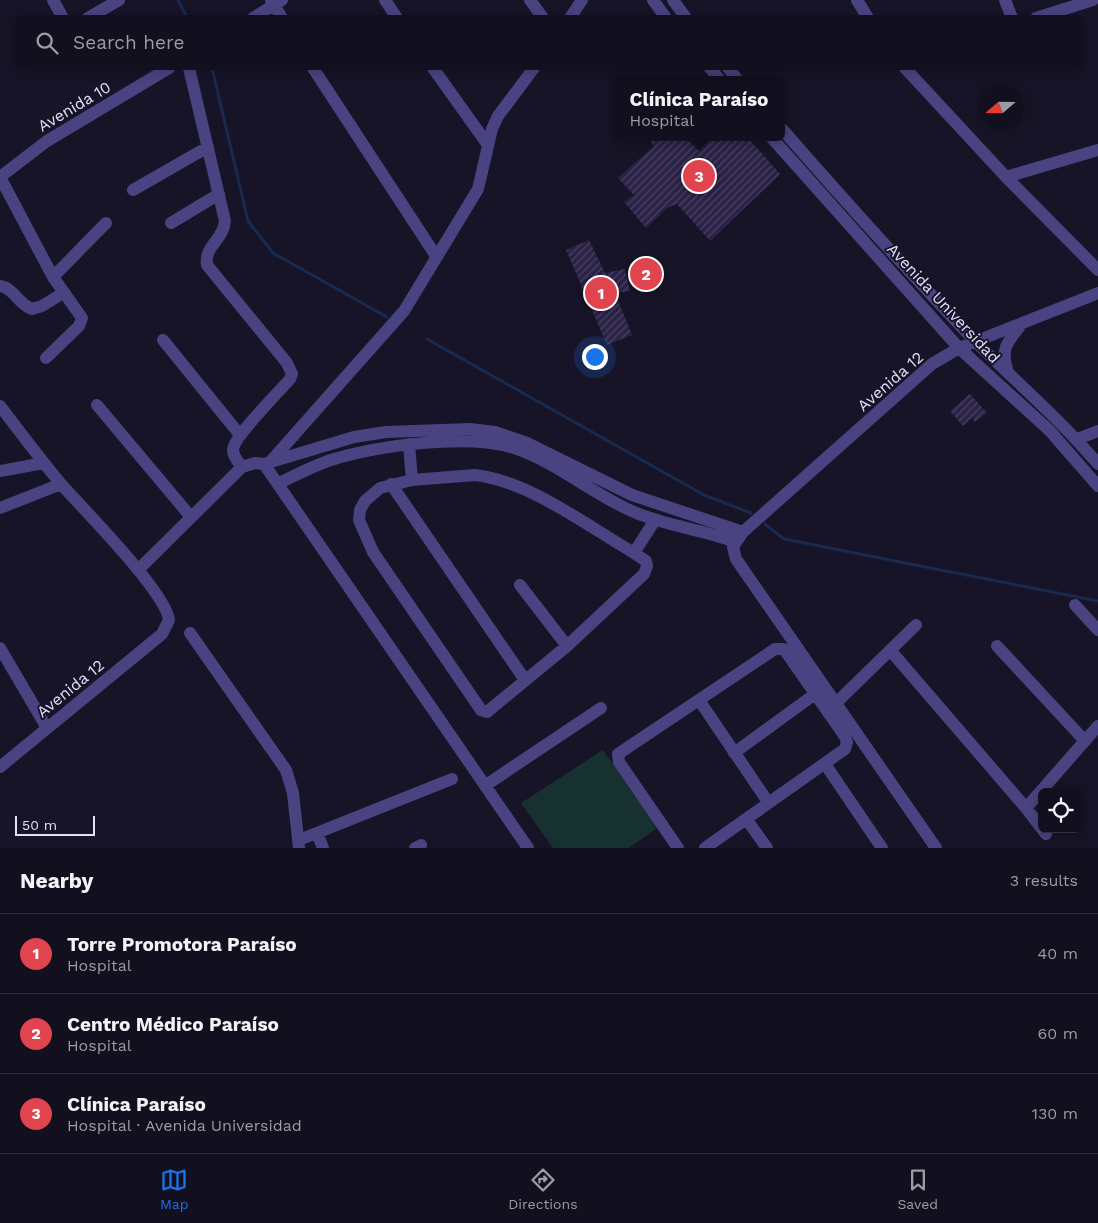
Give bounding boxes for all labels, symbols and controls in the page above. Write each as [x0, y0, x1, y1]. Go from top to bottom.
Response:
search box [15, 15, 1083, 70]
icon: search [33, 29, 61, 57]
text: Search here [73, 31, 184, 54]
popup [613, 76, 785, 141]
street label: Avenida 10 [34, 77, 114, 136]
north arrow [978, 85, 1023, 130]
text: Clínica Paraíso [630, 88, 768, 111]
text: Hospital [630, 111, 694, 130]
pin: 3 [683, 157, 715, 195]
street label: Avenida Universidad [883, 239, 1004, 367]
pin: 2 [630, 255, 662, 293]
pin: 1 [585, 274, 617, 312]
your location [582, 344, 608, 370]
street label: Avenida 12 [853, 348, 927, 415]
street label: Avenida 12 [33, 655, 108, 721]
map controls [1038, 788, 1083, 833]
button: locate [1038, 788, 1083, 833]
scale bar [15, 813, 95, 836]
text: 50 m [22, 817, 57, 833]
text: Nearby [20, 868, 93, 893]
text: 3 results [1010, 871, 1078, 890]
text: Torre Promotora Paraíso [67, 933, 297, 956]
text: 1 [33, 944, 39, 963]
text: 40 m [1038, 944, 1078, 963]
text: Hospital [67, 956, 132, 975]
text: Centro Médico Paraíso [67, 1013, 279, 1036]
text: 2 [31, 1024, 41, 1043]
text: 60 m [1038, 1024, 1078, 1043]
text: Hospital [67, 1036, 132, 1055]
text: Clínica Paraíso [67, 1093, 206, 1116]
text: 3 [31, 1104, 41, 1123]
text: 130 m [1032, 1104, 1078, 1123]
text: Hospital · Avenida Universidad [67, 1116, 302, 1135]
tab: Map [160, 1166, 189, 1212]
tab: Directions [508, 1166, 578, 1212]
tab: Saved [897, 1166, 938, 1212]

